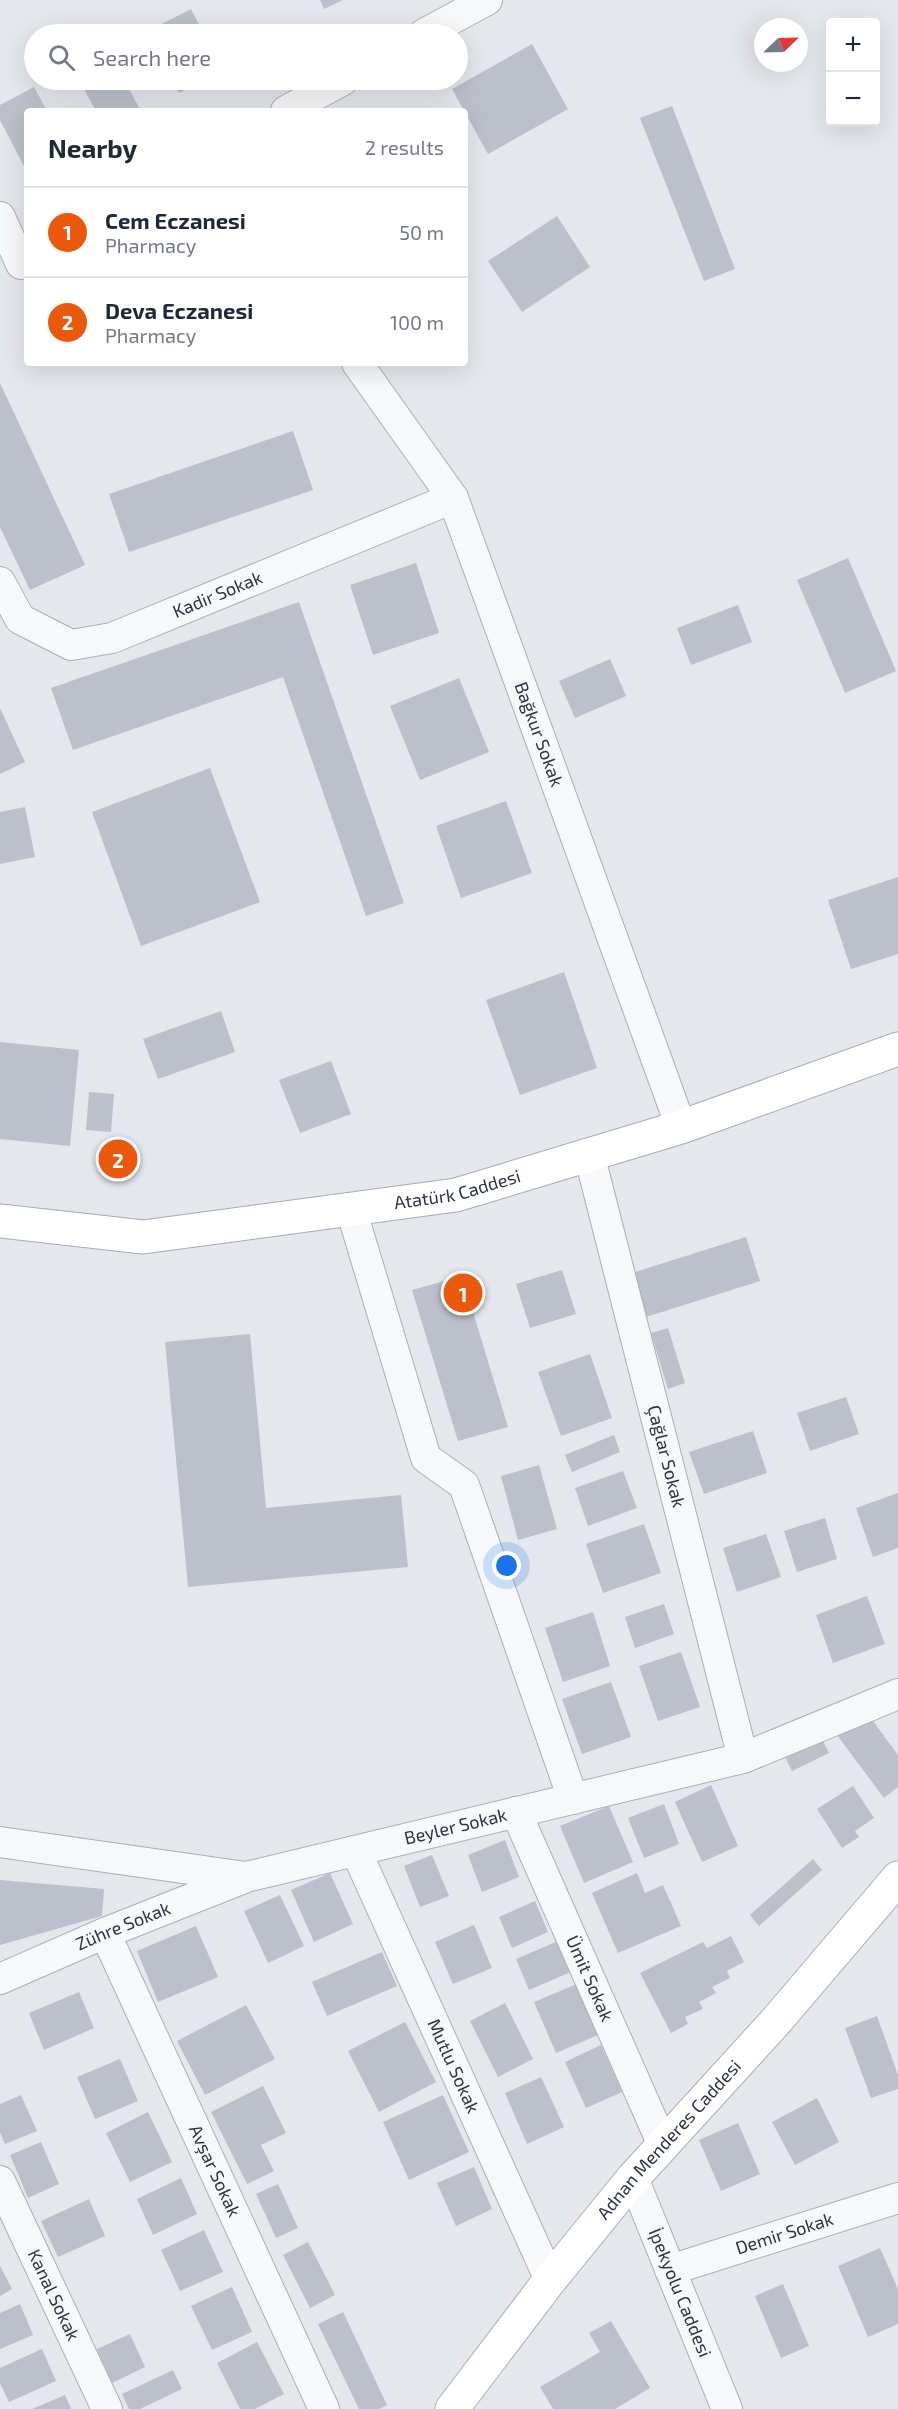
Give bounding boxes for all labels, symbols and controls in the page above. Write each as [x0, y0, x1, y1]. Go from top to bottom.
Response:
north arrow [754, 18, 808, 72]
map controls [826, 18, 880, 126]
button: + [826, 18, 880, 72]
search box [24, 24, 468, 90]
icon: search [45, 41, 78, 74]
text: Search here [93, 44, 211, 70]
button: − [826, 72, 880, 126]
text: Nearby [48, 132, 137, 163]
text: 2 results [365, 135, 444, 159]
text: Cem Eczanesi [105, 207, 246, 233]
text: 1 [63, 220, 72, 244]
text: 50 m [399, 220, 444, 244]
text: Pharmacy [105, 233, 196, 257]
text: Deva Eczanesi [105, 297, 253, 323]
text: 2 [62, 310, 73, 334]
text: 100 m [390, 310, 444, 334]
text: Pharmacy [105, 323, 196, 347]
street label: Kadir Sokak [169, 566, 265, 622]
street label: Bağkur Sokak [511, 679, 569, 789]
pin: 2 [98, 1136, 138, 1182]
street label: Atatürk Caddesi [393, 1164, 523, 1213]
pin: 1 [444, 1270, 482, 1316]
street label: Çağlar Sokak [642, 1403, 691, 1510]
your location [492, 1551, 521, 1580]
street label: Beyler Sokak [402, 1803, 509, 1849]
street label: Zühre Sokak [72, 1896, 173, 1954]
street label: Ümit Sokak [562, 1932, 619, 2024]
street label: Mutlu Sokak [423, 2015, 485, 2116]
street label: Adnan Menderes Caddesi [592, 2055, 745, 2224]
street label: Avşar Sokak [185, 2121, 246, 2220]
street label: Demir Sokak [733, 2207, 836, 2259]
street label: İpekyolu Caddesi [645, 2225, 717, 2360]
street label: Kanal Sokak [24, 2245, 85, 2344]

